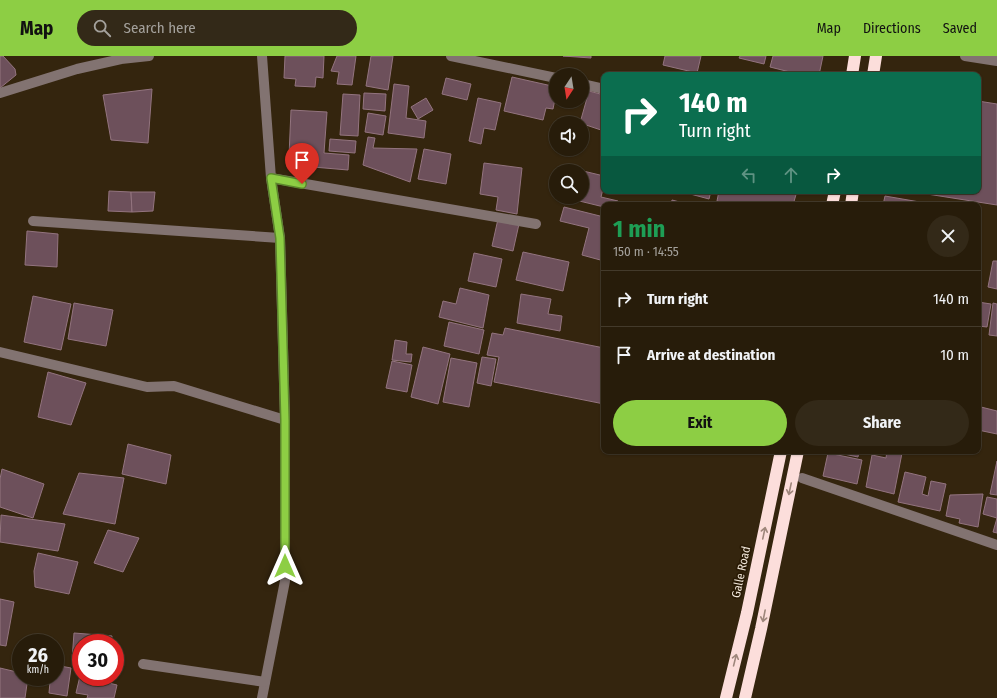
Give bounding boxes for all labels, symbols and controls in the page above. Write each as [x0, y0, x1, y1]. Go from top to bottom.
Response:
search box [77, 10, 357, 46]
text: Map [20, 17, 53, 40]
icon: search [91, 17, 113, 39]
text: Search here [123, 19, 196, 37]
text: Map [817, 20, 841, 37]
text: Directions [863, 20, 921, 37]
text: Saved [943, 20, 977, 37]
north arrow [549, 68, 589, 108]
map controls [549, 68, 589, 204]
text: 140 m [679, 86, 748, 119]
icon: right [613, 88, 665, 140]
button: sound [549, 116, 589, 156]
text: Turn right [679, 120, 751, 142]
pin [285, 143, 319, 184]
icon: arrive [291, 149, 313, 171]
button: search [549, 164, 589, 204]
icon: left [738, 164, 760, 186]
icon: ahead [780, 164, 802, 186]
icon: right [822, 164, 844, 186]
text: 1 min [613, 215, 665, 243]
button: close [927, 215, 969, 257]
text: 150 m · 14:55 [613, 244, 679, 259]
icon: right [613, 288, 635, 310]
text: Turn right [647, 290, 708, 308]
text: 140 m [933, 290, 969, 308]
icon: arrive [613, 344, 635, 366]
text: Arrive at destination [647, 346, 775, 364]
text: 10 m [940, 346, 969, 364]
button: Exit [613, 400, 787, 446]
button: Share [795, 400, 969, 446]
one-way arrow [786, 482, 793, 495]
one-way arrow [760, 527, 768, 540]
position arrow [264, 545, 306, 587]
street label: Galle Road [729, 545, 753, 599]
one-way arrow [759, 610, 767, 623]
speed limit sign: 30 [72, 634, 124, 686]
text: 26 [28, 643, 48, 667]
one-way arrow [732, 654, 740, 667]
text: km/h [27, 664, 49, 676]

